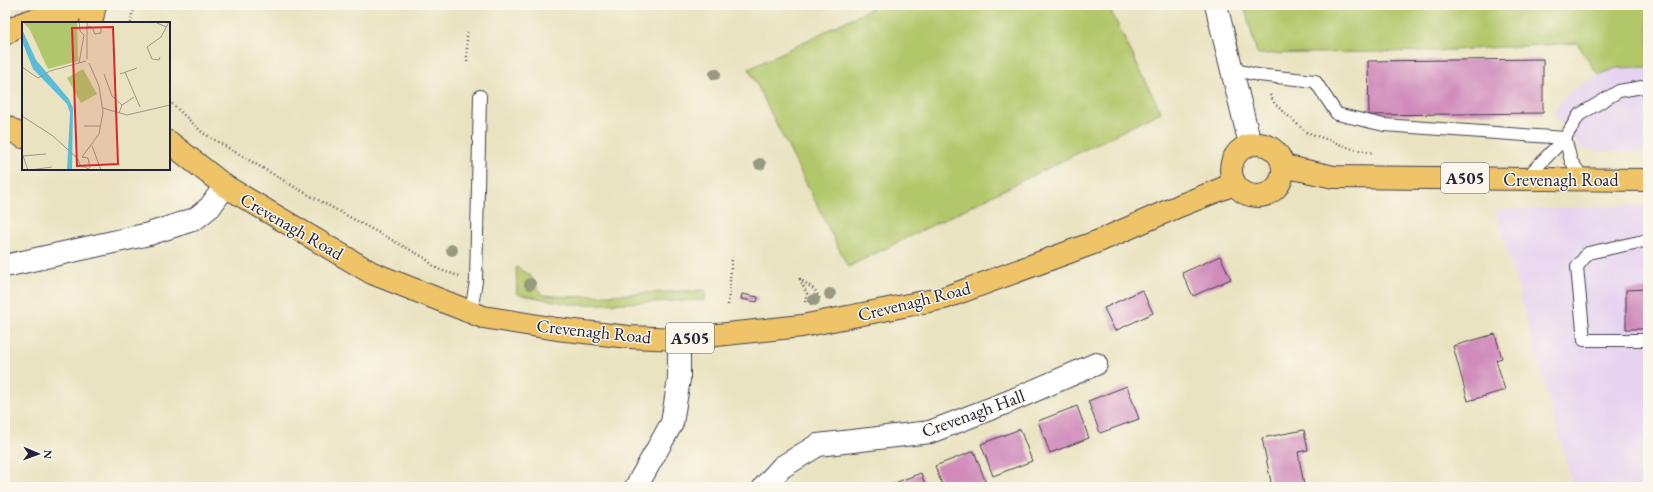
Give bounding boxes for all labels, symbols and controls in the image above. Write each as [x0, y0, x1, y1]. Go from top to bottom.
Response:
inset map [22, 22, 170, 170]
road number: A505 [1441, 163, 1489, 193]
street label: Crevenagh Road [1503, 168, 1620, 191]
street label: Crevenagh Road [236, 187, 348, 265]
street label: Crevenagh Road [855, 276, 974, 326]
street label: Crevenagh Road [535, 314, 653, 349]
road number: A505 [666, 323, 714, 353]
street label: Crevenagh Hall [918, 384, 1028, 442]
north arrow [18, 434, 58, 474]
text: N [41, 450, 55, 459]

